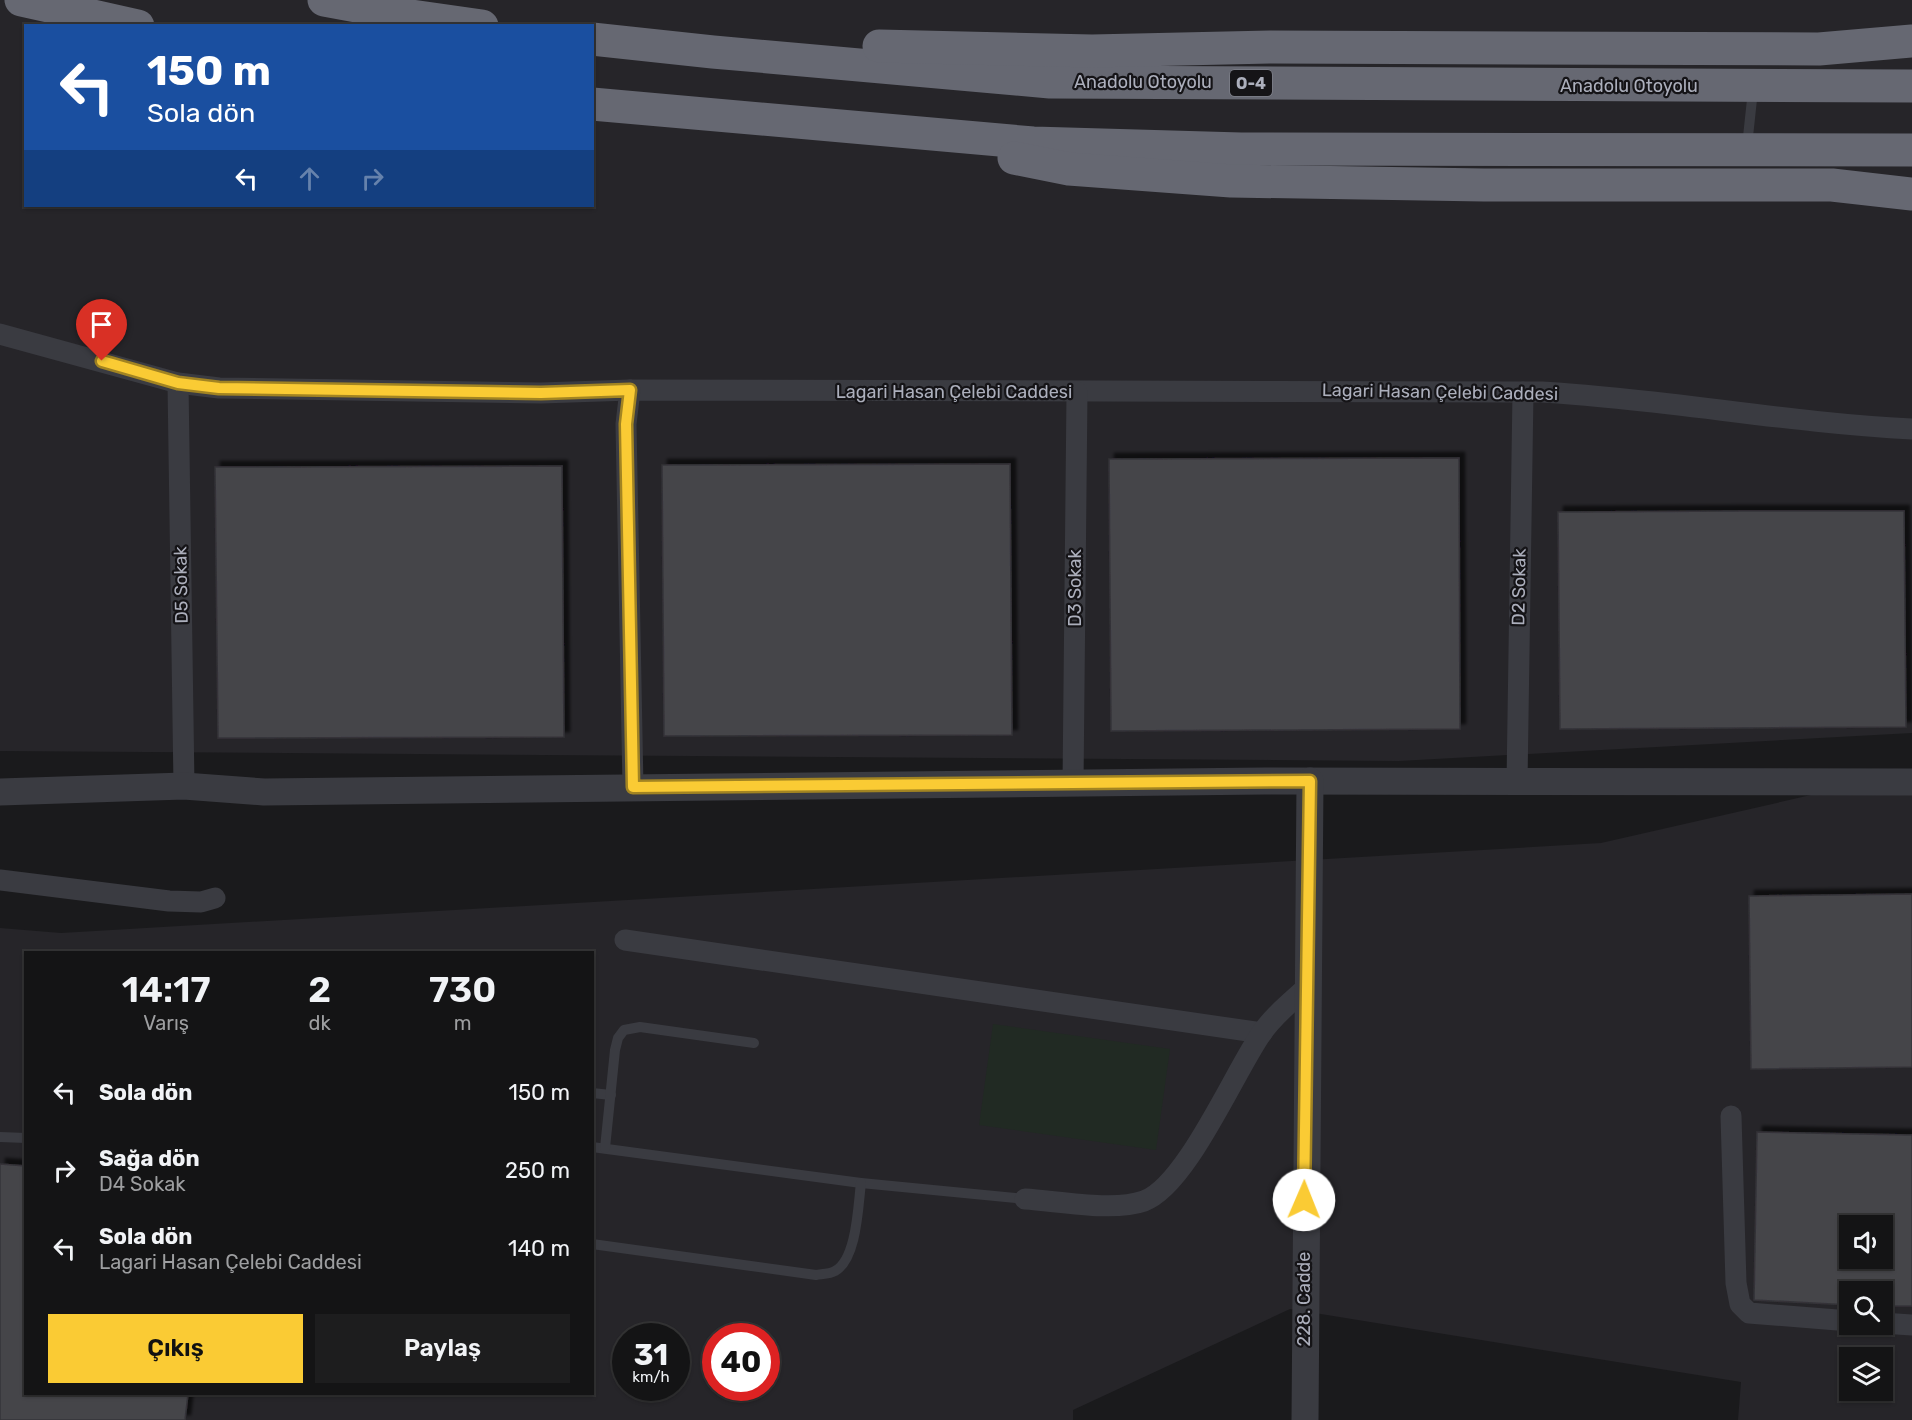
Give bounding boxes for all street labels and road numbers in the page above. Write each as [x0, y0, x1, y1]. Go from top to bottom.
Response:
road number: O-4 [1230, 70, 1272, 96]
street label: Anadolu Otoyolu [1074, 71, 1212, 93]
street label: Anadolu Otoyolu [1560, 75, 1698, 97]
street label: Lagari Hasan Çelebi Caddesi [1322, 379, 1558, 405]
street label: Lagari Hasan Çelebi Caddesi [836, 381, 1072, 403]
street label: D5 Sokak [169, 545, 193, 624]
street label: D2 Sokak [1507, 547, 1531, 626]
street label: D3 Sokak [1064, 549, 1086, 627]
street label: 228. Cadde [1293, 1252, 1315, 1346]

